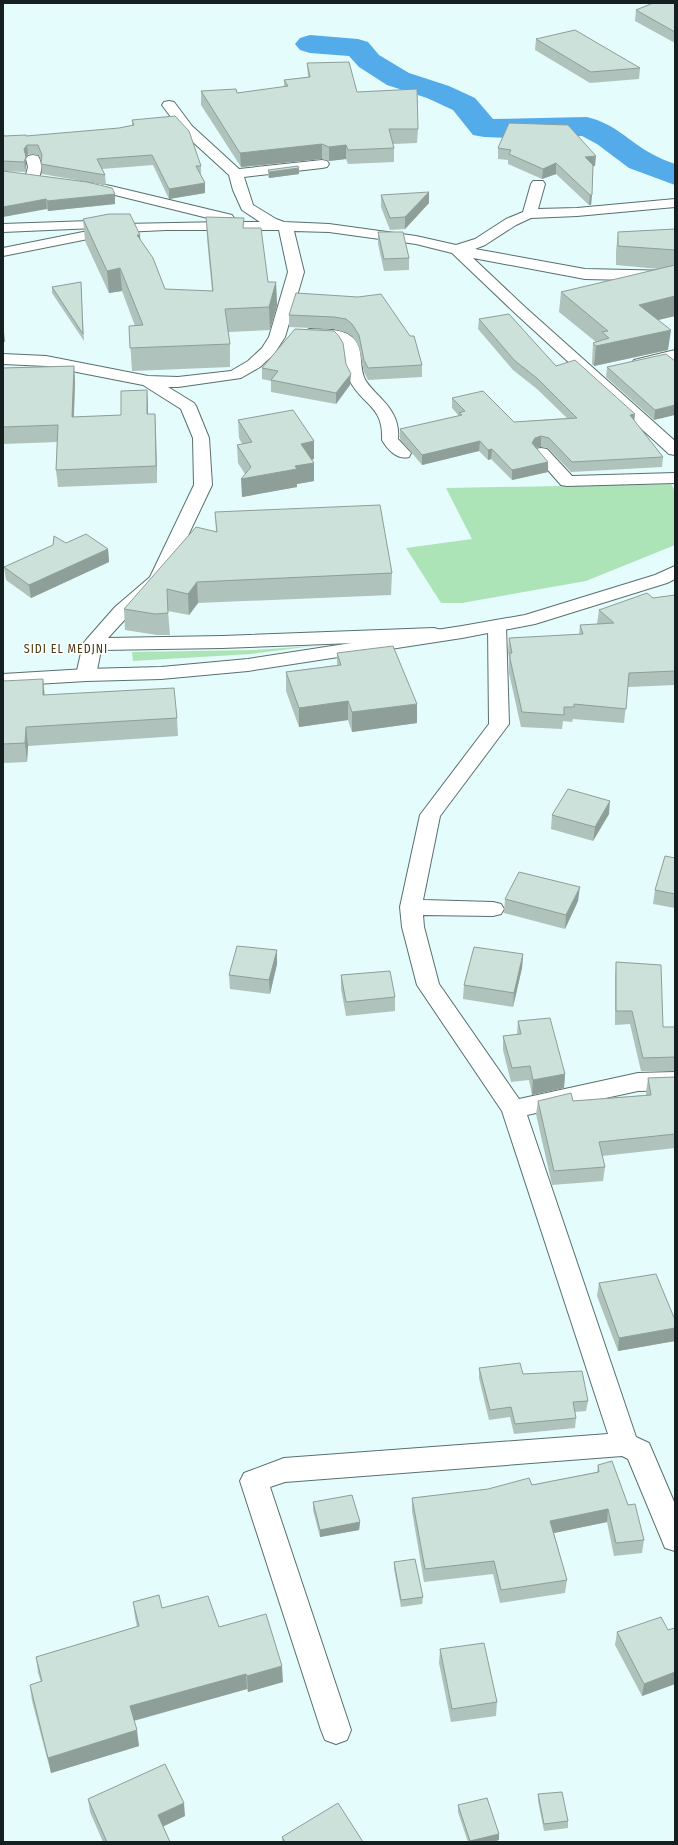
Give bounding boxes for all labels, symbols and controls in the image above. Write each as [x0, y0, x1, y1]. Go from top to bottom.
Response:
district label: SIDI EL MEDJNI [24, 642, 108, 656]

